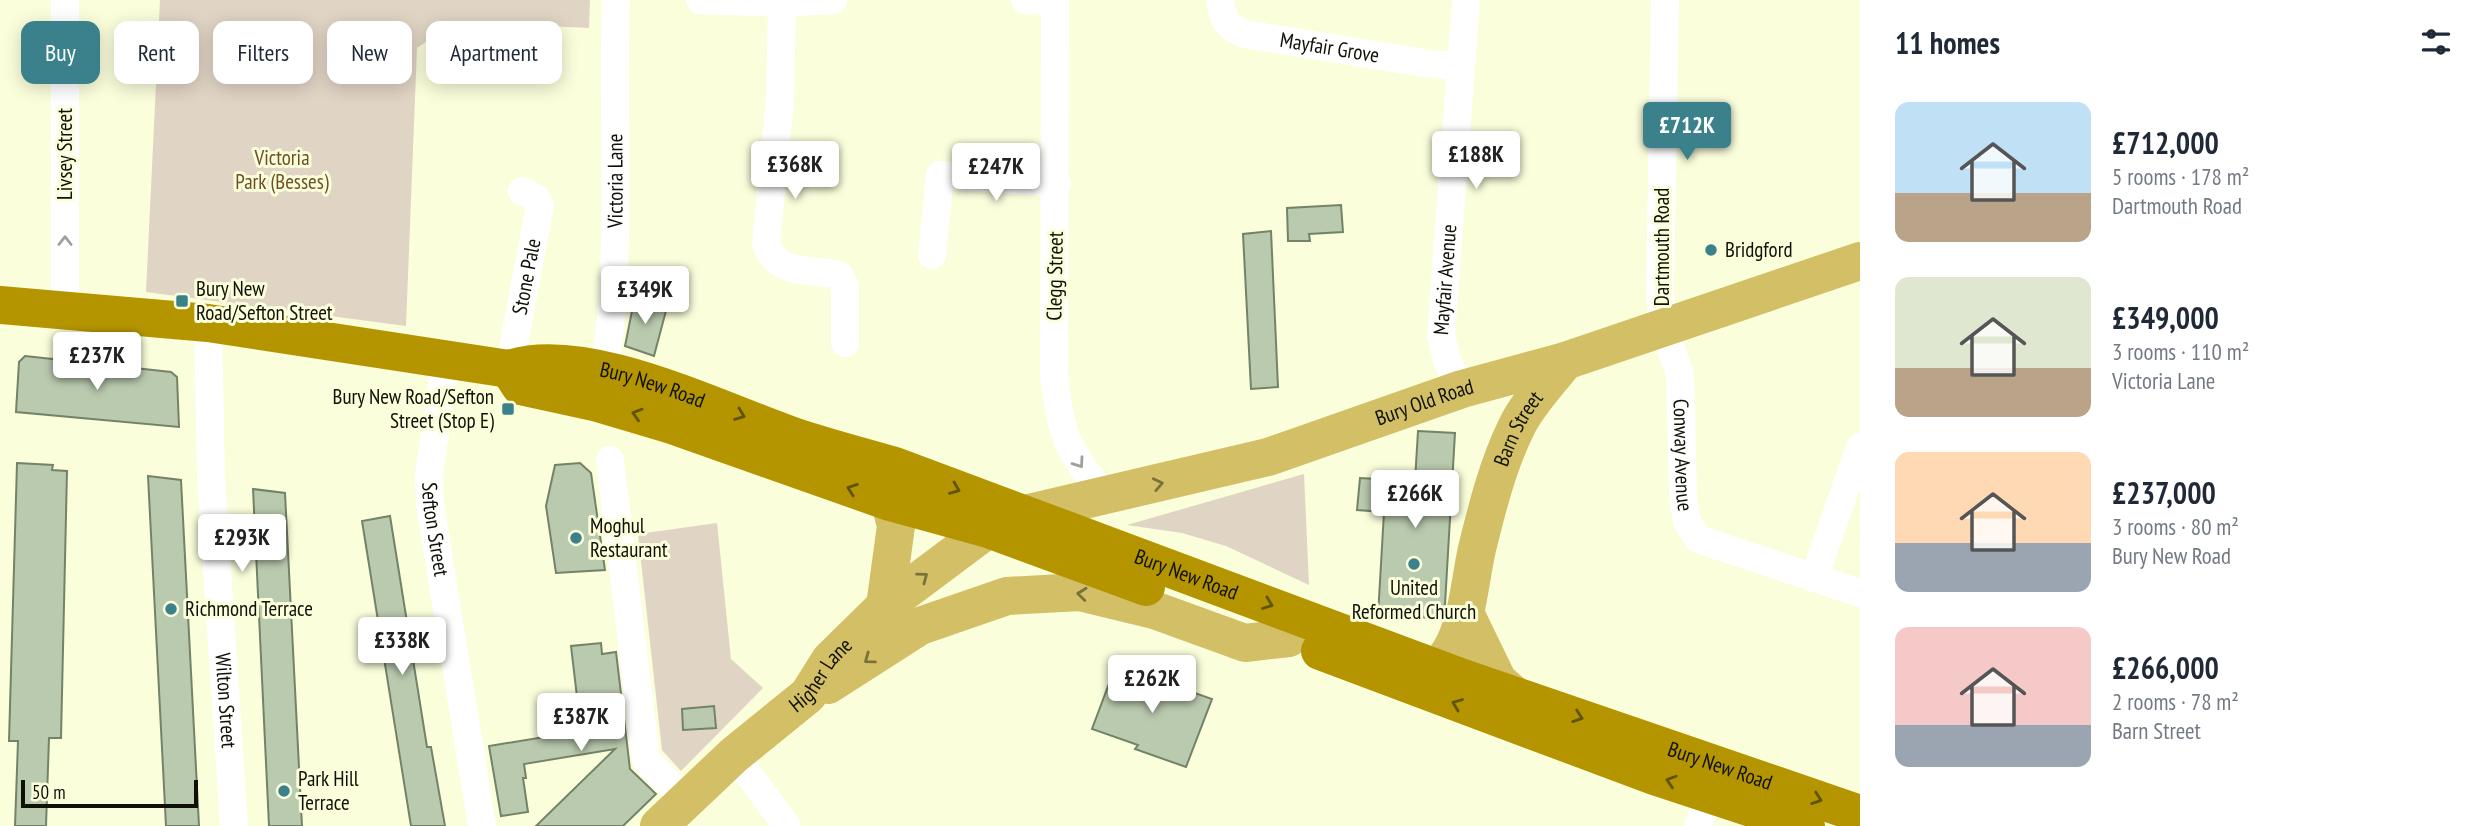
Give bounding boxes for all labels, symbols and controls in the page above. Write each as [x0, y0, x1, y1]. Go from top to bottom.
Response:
chip: Buy [21, 21, 100, 84]
chip: Rent [114, 21, 199, 84]
chip: Filters [213, 21, 313, 84]
chip: New [327, 21, 412, 84]
chip: Apartment [426, 21, 562, 84]
text: 11 homes [1895, 23, 2000, 62]
icon: filters [2417, 23, 2455, 61]
street label: Mayfair Grove [1278, 26, 1381, 69]
pin: £712K [1638, 102, 1736, 162]
street label: Livsey Street [51, 108, 78, 200]
text: £712K [1659, 110, 1715, 139]
text: £712,000 [2112, 123, 2219, 162]
icon: home [1951, 130, 2035, 214]
pin: £188K [1427, 132, 1525, 191]
street label: Victoria Lane [601, 133, 629, 229]
text: £188K [1448, 139, 1504, 168]
pin: £368K [746, 142, 844, 201]
park label: Victoria Park (Besses) [235, 144, 329, 195]
pin: £247K [947, 144, 1045, 203]
text: £368K [767, 149, 823, 178]
text: £247K [968, 151, 1024, 180]
text: 5 rooms · 178 m² [2112, 162, 2249, 191]
street label: Dartmouth Road [1648, 188, 1675, 306]
text: Dartmouth Road [2112, 191, 2242, 220]
street label: Mayfair Avenue [1427, 223, 1462, 336]
street label: Clegg Street [1040, 231, 1069, 321]
one-way arrow [57, 235, 73, 245]
street label: Stone Pale [506, 236, 547, 317]
place label: Bridgford [1725, 236, 1793, 263]
marker: Bridgford [1703, 242, 1719, 258]
pin: £349K [596, 266, 694, 326]
text: £349K [617, 274, 673, 303]
place label: Bury New Road/Sefton Street [196, 275, 333, 326]
marker: Bury New Road/Sefton Street [174, 293, 190, 309]
text: £349,000 [2112, 298, 2219, 337]
icon: home [1951, 305, 2035, 389]
pin: £237K [48, 332, 146, 392]
text: 3 rooms · 110 m² [2112, 337, 2249, 366]
text: £237K [69, 340, 125, 369]
street label: Bury New Road [597, 355, 709, 414]
text: Victoria Lane [2112, 366, 2215, 395]
street label: Bury Old Road [1372, 372, 1476, 431]
place label: Bury New Road/Sefton Street (Stop E) [333, 383, 494, 434]
street label: Barn Street [1487, 385, 1549, 470]
street label: Conway Avenue [1668, 398, 1699, 513]
marker: Bury New Road/Sefton Street (Stop E) [500, 401, 516, 417]
one-way arrow [733, 406, 745, 420]
one-way arrow [631, 408, 643, 423]
one-way arrow [1071, 455, 1083, 468]
pin: £266K [1366, 470, 1464, 530]
text: £237,000 [2112, 473, 2216, 512]
one-way arrow [1152, 477, 1164, 492]
text: £266K [1387, 478, 1443, 507]
one-way arrow [948, 480, 960, 494]
icon: home [1951, 480, 2035, 564]
street label: Sefton Street [416, 482, 456, 578]
one-way arrow [846, 483, 858, 497]
place label: Moghul Restaurant [590, 512, 668, 563]
text: 3 rooms · 80 m² [2112, 512, 2239, 541]
pin: £293K [193, 514, 291, 574]
text: £293K [214, 522, 270, 551]
marker: Moghul Restaurant [568, 530, 584, 546]
text: Bury New Road [2112, 541, 2231, 570]
street label: Bury New Road [1131, 543, 1242, 606]
marker: United Reformed Church [1406, 556, 1422, 572]
one-way arrow [915, 573, 928, 585]
place label: United Reformed Church [1352, 574, 1476, 625]
one-way arrow [1076, 587, 1088, 602]
place label: Richmond Terrace [185, 595, 313, 622]
one-way arrow [1262, 596, 1274, 610]
marker: Richmond Terrace [163, 601, 179, 617]
pin: £338K [353, 618, 451, 677]
text: £338K [374, 625, 430, 654]
street label: Higher Lane [783, 632, 858, 718]
text: £266,000 [2112, 648, 2219, 687]
one-way arrow [864, 650, 877, 663]
street label: Wilton Street [210, 652, 243, 749]
icon: home [1951, 655, 2035, 739]
pin: £262K [1103, 656, 1201, 715]
text: £262K [1124, 663, 1180, 692]
text: 2 rooms · 78 m² [2112, 687, 2239, 716]
pin: £387K [532, 694, 630, 753]
one-way arrow [1452, 699, 1464, 713]
text: £387K [553, 701, 609, 730]
one-way arrow [1572, 709, 1584, 723]
text: Barn Street [2112, 716, 2201, 745]
street label: Bury New Road [1664, 735, 1776, 796]
place label: Park Hill Terrace [298, 765, 359, 816]
one-way arrow [1666, 775, 1678, 789]
scale bar [21, 777, 198, 809]
text: 50 m [32, 780, 66, 804]
marker: Park Hill Terrace [276, 783, 292, 799]
one-way arrow [1810, 791, 1822, 805]

